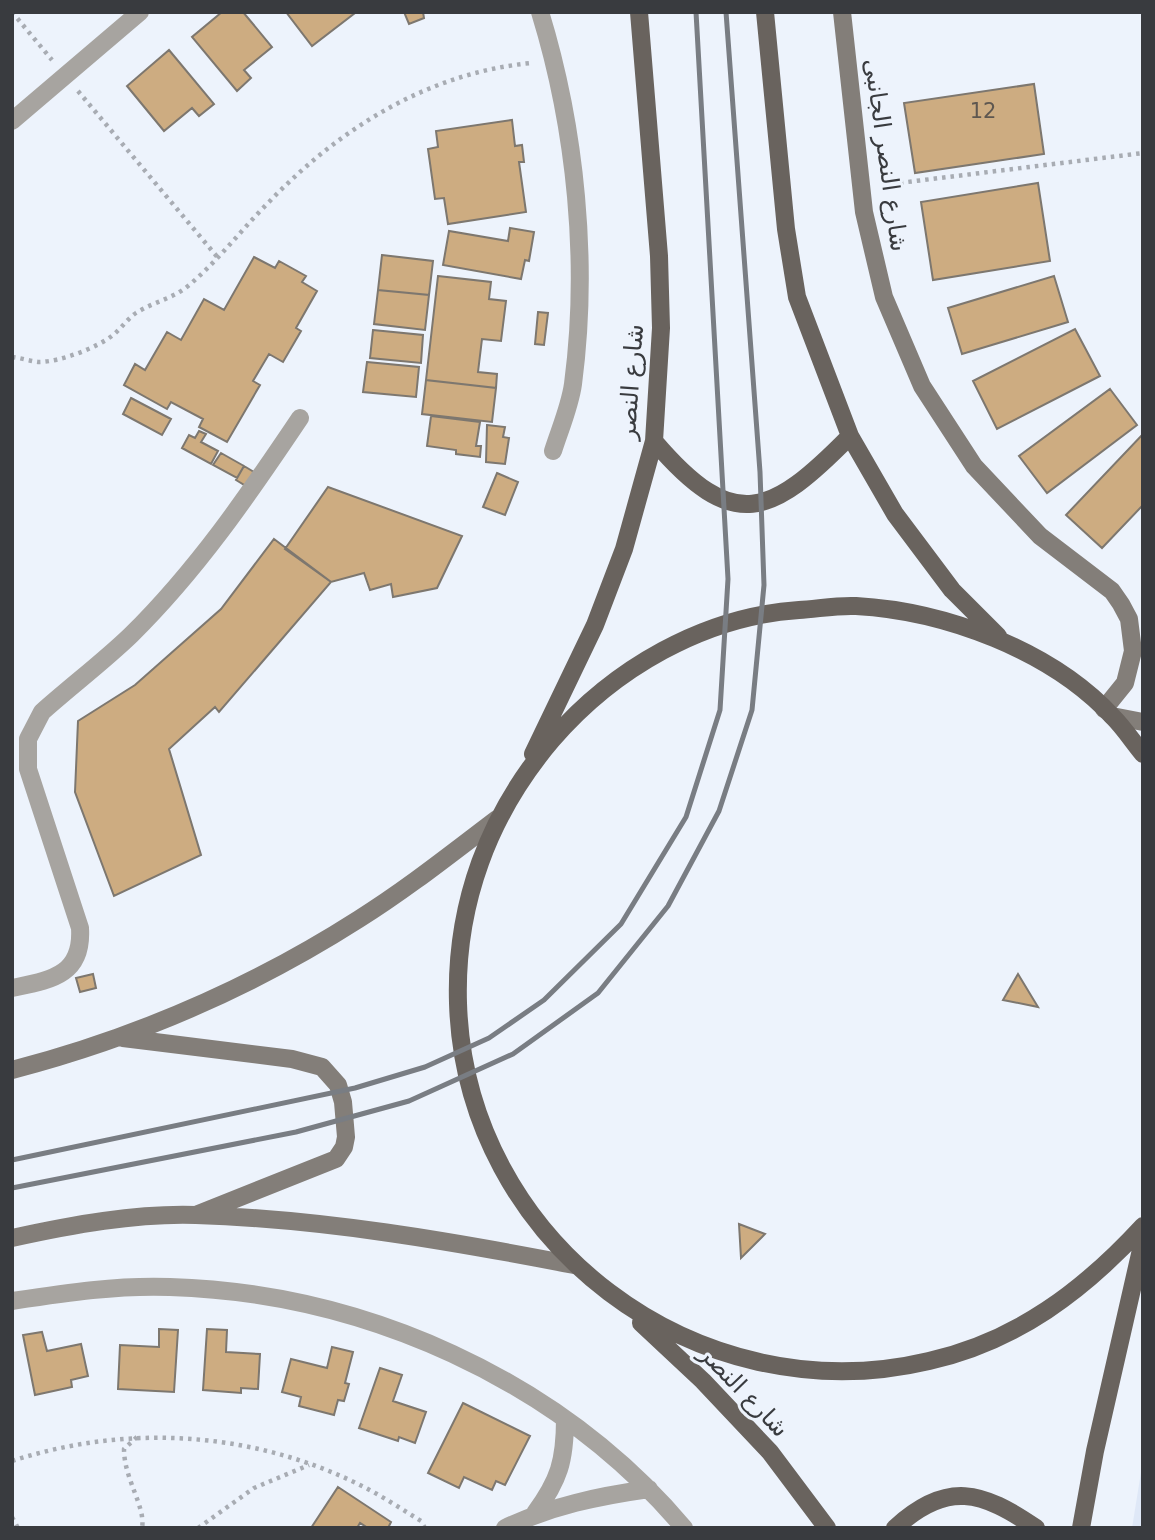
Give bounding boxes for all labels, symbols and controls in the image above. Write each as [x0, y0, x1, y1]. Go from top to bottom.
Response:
street label: شارع النصر الجانبى [859, 57, 913, 253]
house number: 12 [970, 99, 996, 123]
street label: شارع النصر [613, 323, 649, 442]
street label: شارع النصر [693, 1339, 794, 1443]

